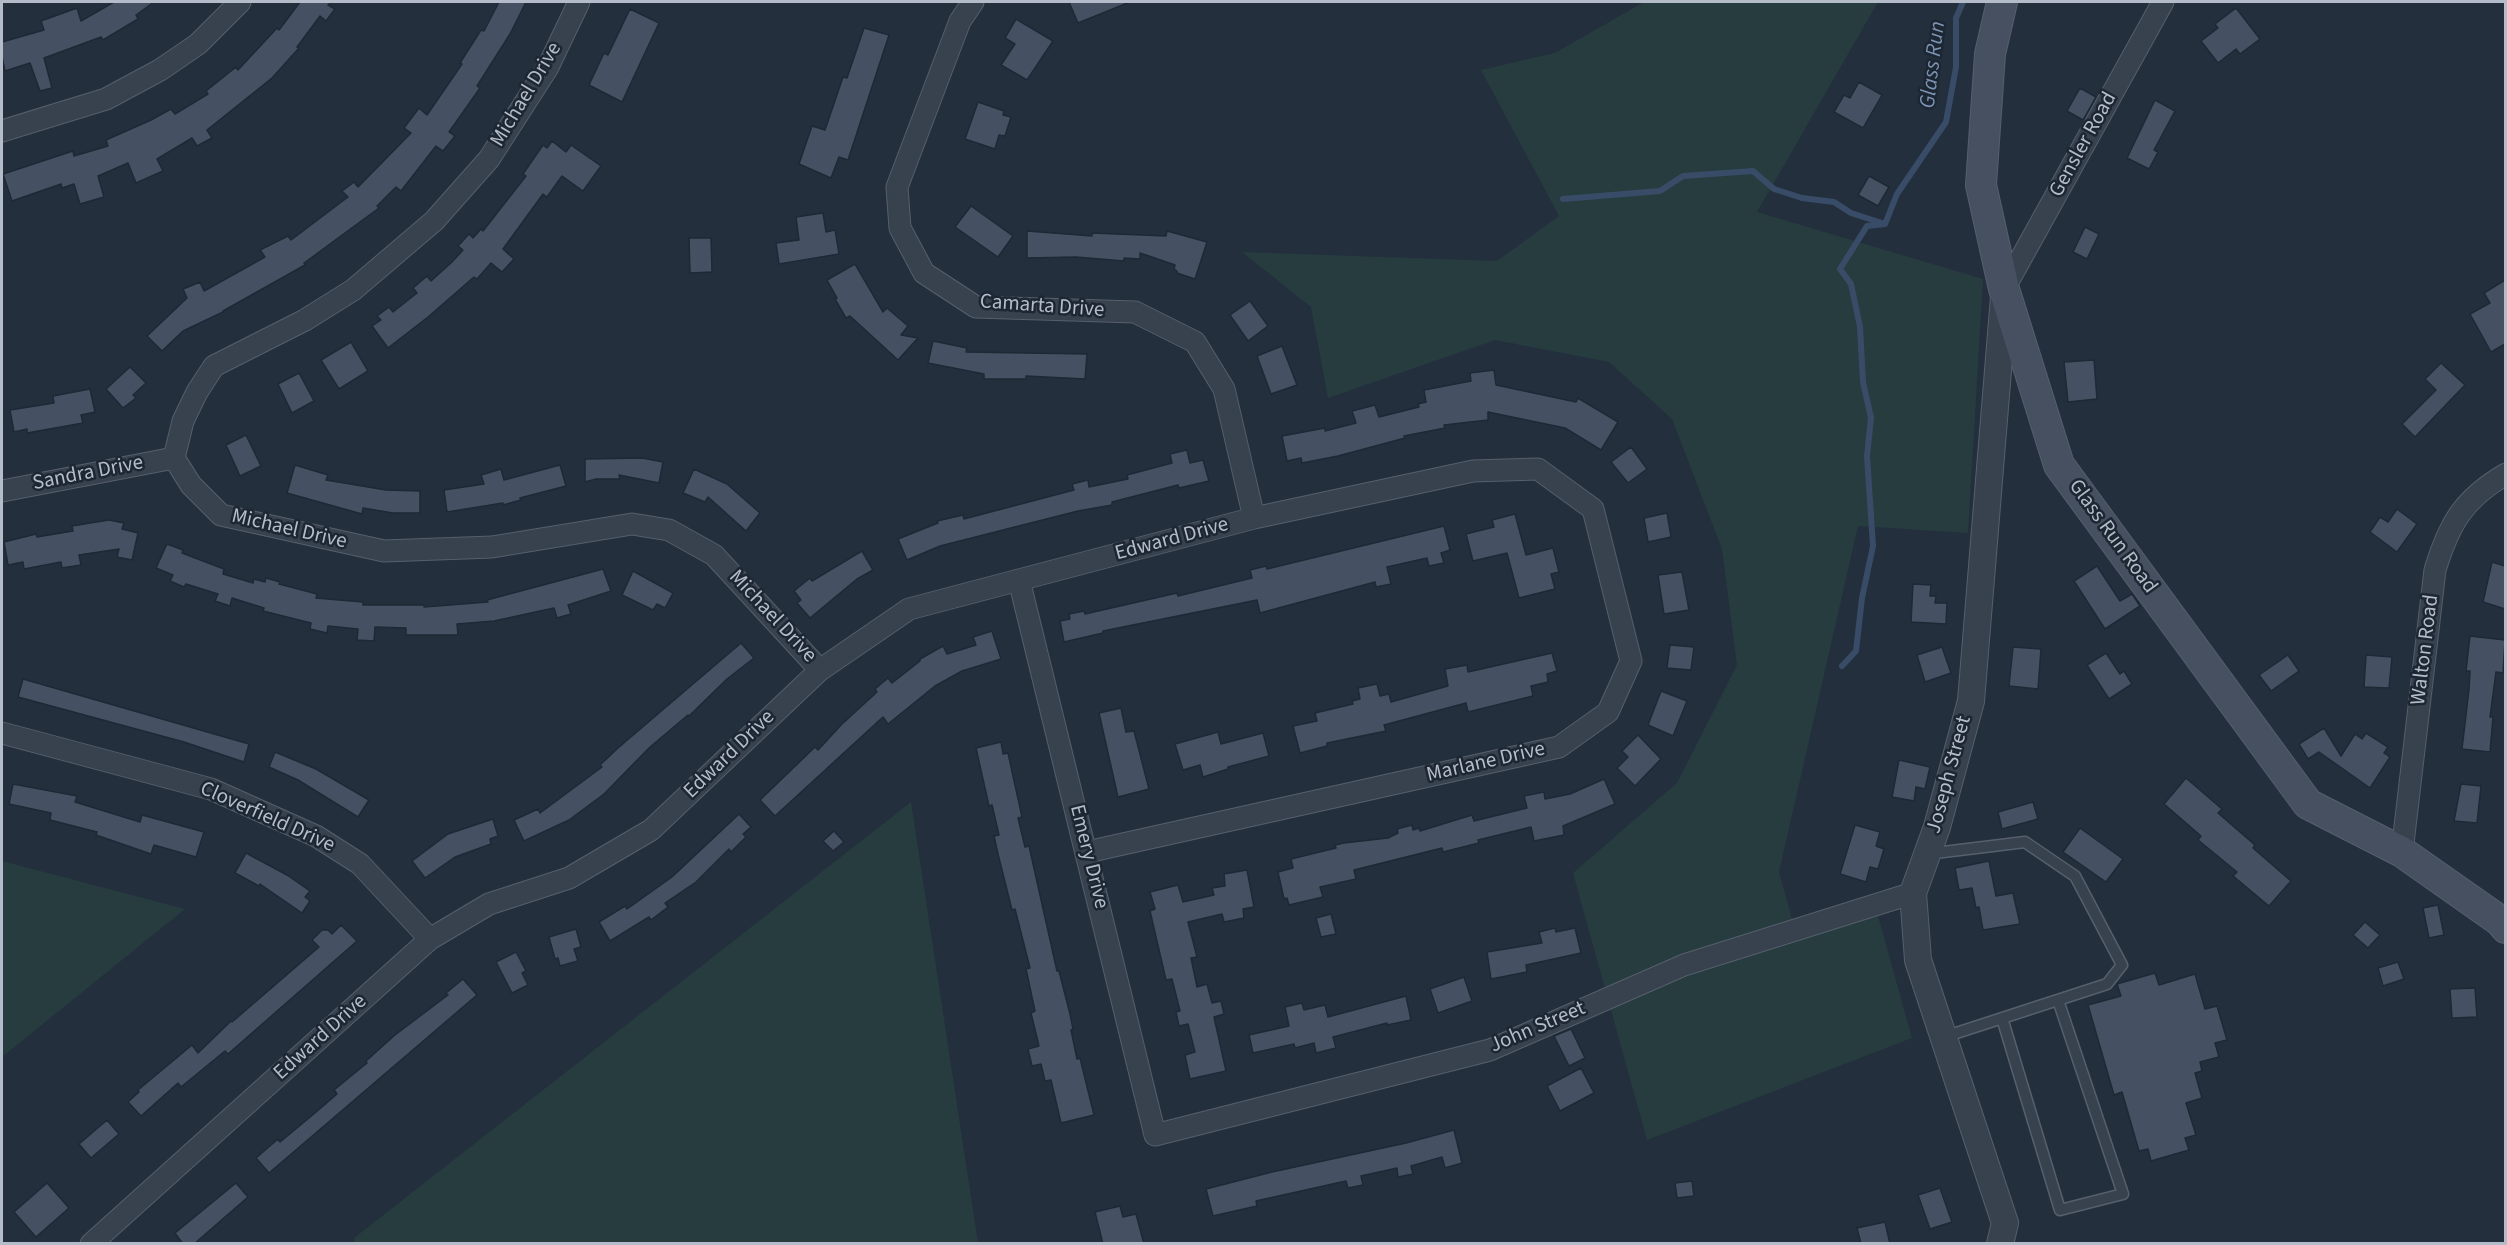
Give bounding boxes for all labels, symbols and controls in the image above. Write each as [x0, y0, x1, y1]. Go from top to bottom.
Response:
water label: Glass Run [1916, 20, 1952, 110]
street label: Michael Drive [486, 38, 568, 152]
street label: Gensler Road [2045, 88, 2123, 202]
street label: Camarta Drive [979, 290, 1105, 324]
street label: Sandra Drive [31, 451, 145, 497]
street label: Glass Run Road [2062, 475, 2162, 599]
street label: Michael Drive [229, 505, 349, 555]
street label: Edward Drive [1113, 513, 1231, 567]
street label: Michael Drive [723, 565, 821, 669]
street label: Walton Road [2407, 593, 2445, 707]
street label: Edward Drive [679, 705, 781, 805]
street label: Joseph Street [1922, 714, 1978, 836]
street label: Marlane Drive [1424, 737, 1548, 789]
street label: Cloverfield Drive [196, 777, 338, 859]
street label: Emery Drive [1063, 802, 1113, 912]
street label: Edward Drive [269, 990, 373, 1086]
street label: John Street [1487, 997, 1589, 1059]

